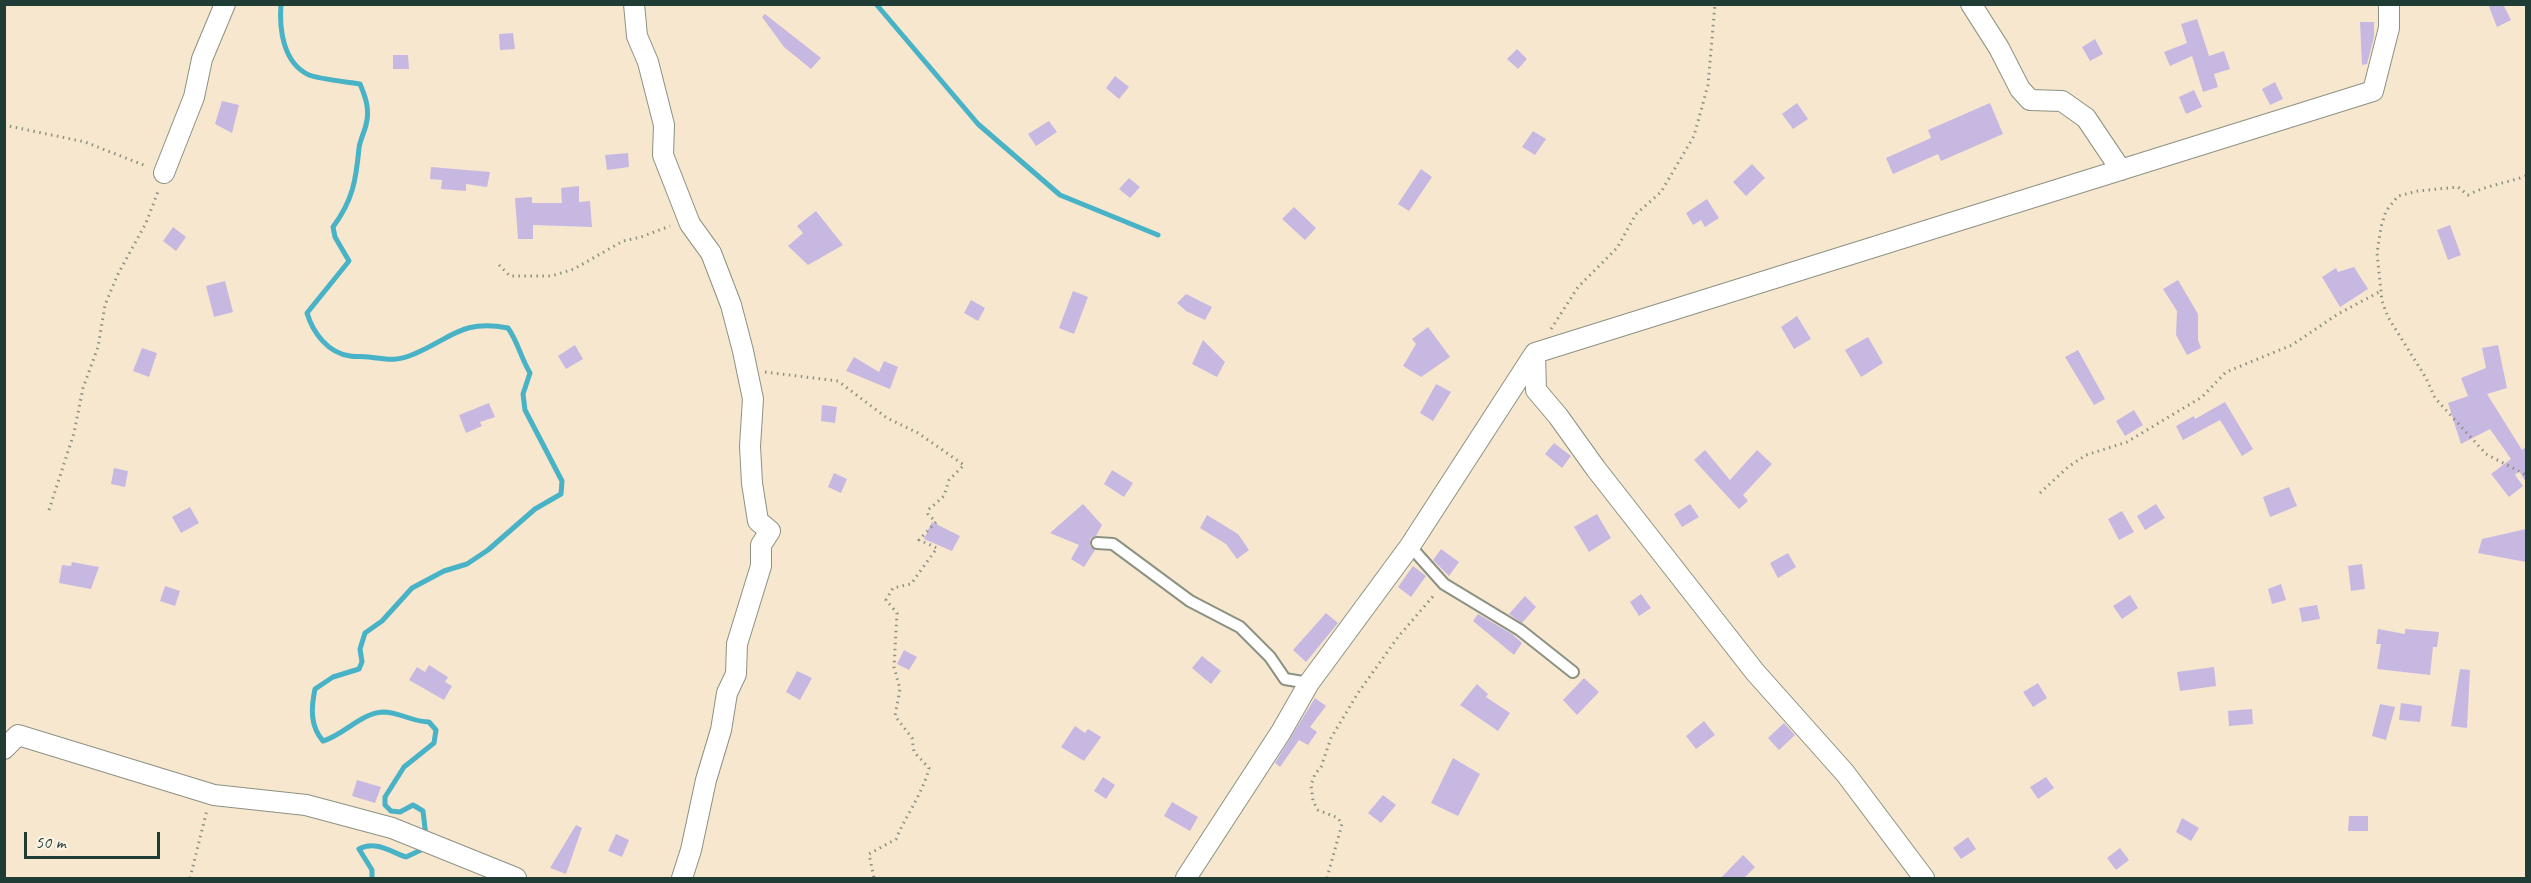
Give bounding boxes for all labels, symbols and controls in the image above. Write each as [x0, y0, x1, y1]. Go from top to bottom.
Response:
scale bar [27, 820, 164, 858]
text: 50 m [35, 831, 66, 853]

